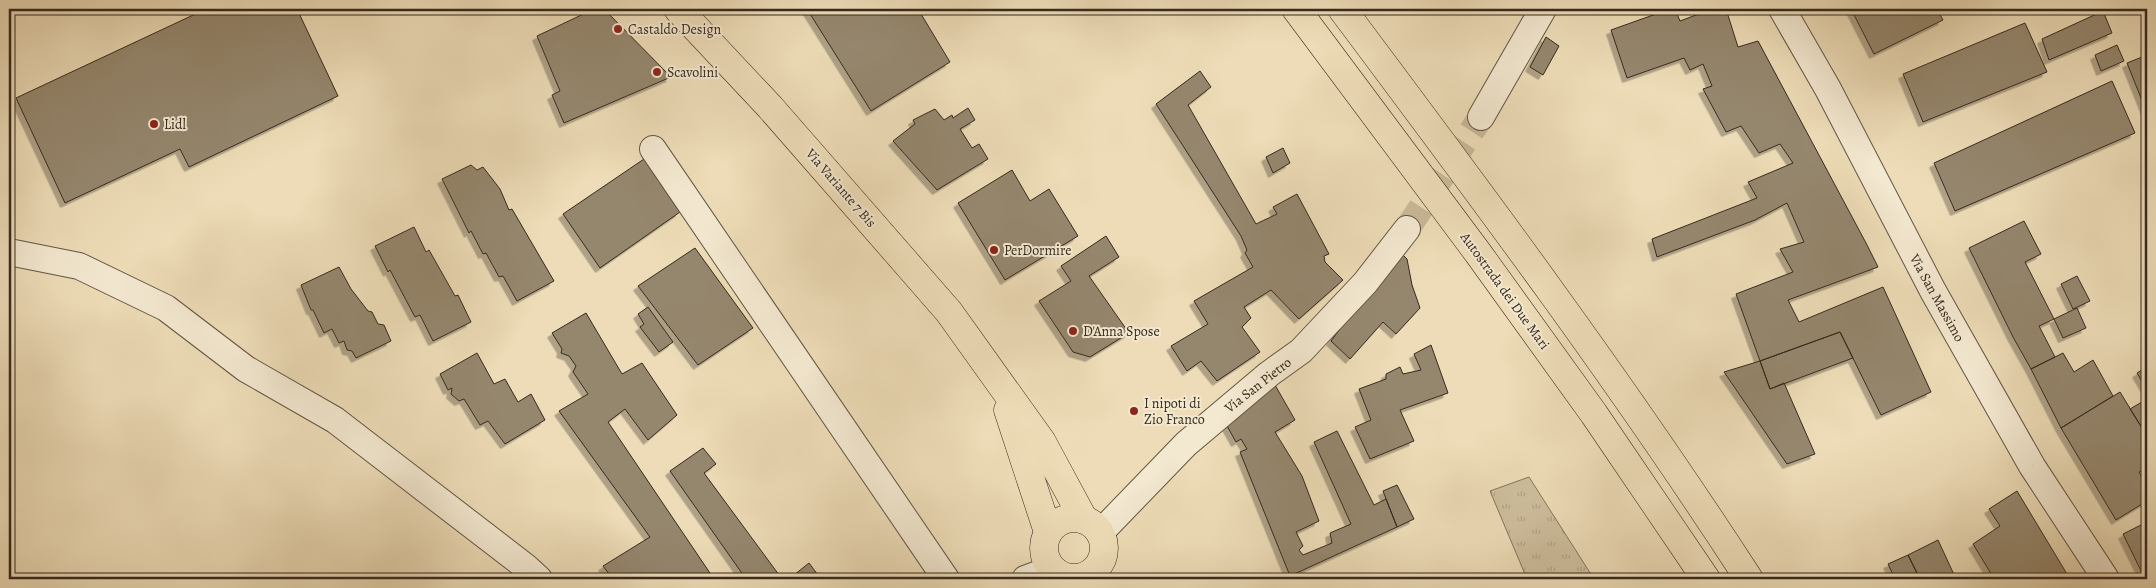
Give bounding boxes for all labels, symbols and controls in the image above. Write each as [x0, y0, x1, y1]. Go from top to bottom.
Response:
place label: Castaldo Design [628, 20, 721, 39]
marker: Castaldo Design [612, 23, 624, 35]
place label: Scavolini [667, 63, 718, 82]
marker: Scavolini [651, 66, 663, 78]
place label: Lidl [164, 115, 187, 134]
marker: Lidl [148, 118, 160, 130]
street label: Via Variante 7 Bis [801, 144, 881, 232]
street label: Autostrada dei Due Mari [1455, 228, 1554, 353]
place label: PerDormire [1004, 241, 1072, 260]
marker: PerDormire [988, 244, 1000, 256]
street label: Via San Massimo [1905, 250, 1969, 345]
place label: D'Anna Spose [1083, 322, 1160, 341]
marker: D'Anna Spose [1067, 325, 1079, 337]
street label: Via San Pietro [1220, 353, 1295, 418]
place label: I nipoti di Zio Franco [1144, 394, 1205, 429]
marker: I nipoti di Zio Franco [1128, 405, 1140, 417]

